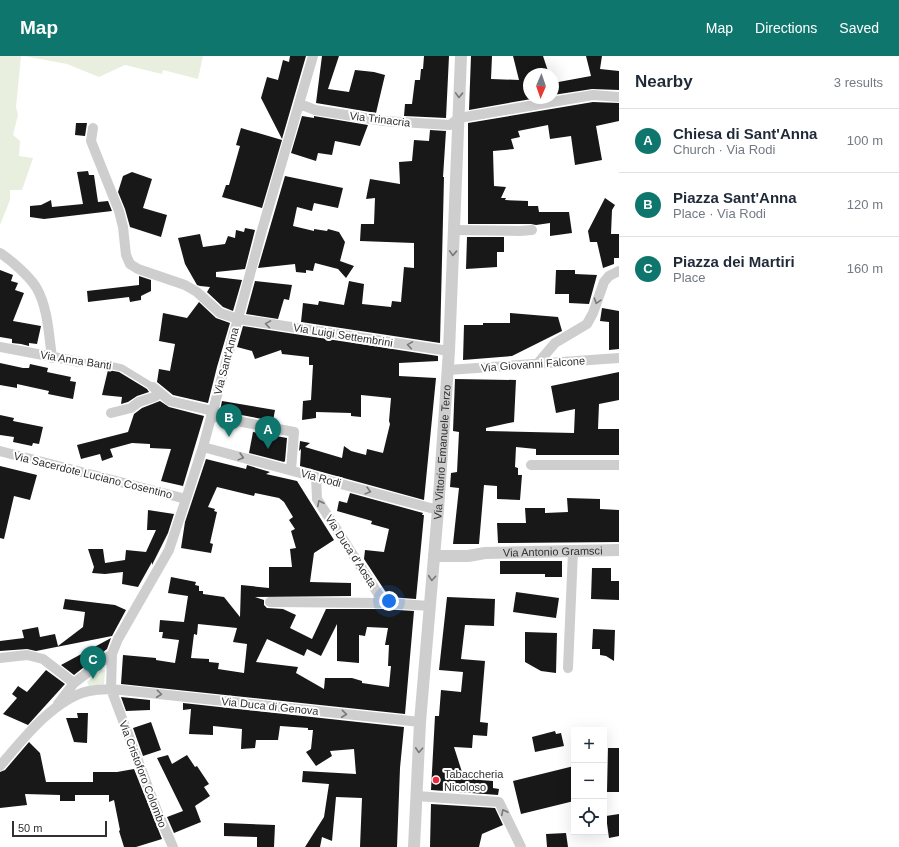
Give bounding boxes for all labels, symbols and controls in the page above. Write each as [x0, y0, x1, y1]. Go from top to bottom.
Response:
text: Map [20, 17, 58, 38]
text: Map [706, 20, 733, 36]
text: Directions [755, 20, 817, 36]
text: Saved [839, 20, 879, 36]
north arrow [523, 68, 559, 104]
text: Nearby [635, 72, 693, 91]
text: 3 results [834, 75, 883, 90]
one-way arrow [455, 92, 464, 98]
street label: Via Trinacria [349, 109, 412, 129]
text: Chiesa di Sant'Anna [673, 125, 817, 142]
text: A [643, 133, 653, 148]
text: 100 m [847, 133, 883, 148]
text: Church · Via Rodi [673, 142, 775, 157]
text: Piazza Sant'Anna [673, 189, 797, 206]
text: B [643, 197, 653, 212]
text: 120 m [847, 197, 883, 212]
text: Place · Via Rodi [673, 206, 766, 221]
one-way arrow [449, 250, 457, 256]
text: Piazza dei Martiri [673, 253, 795, 270]
text: C [643, 261, 653, 276]
text: 160 m [847, 261, 883, 276]
text: Place [673, 270, 706, 285]
one-way arrow [593, 297, 602, 304]
one-way arrow [265, 320, 271, 329]
street label: Via Luigi Settembrini [292, 321, 394, 349]
street label: Via Sant'Anna [211, 325, 241, 396]
one-way arrow [407, 341, 413, 350]
street label: Via Anna Banti [40, 348, 112, 372]
street label: Via Giovanni Falcone [481, 354, 585, 374]
street label: Via Vittorio Emanuele Terzo [431, 384, 453, 520]
pin: B [216, 404, 242, 437]
pin: A [255, 416, 281, 449]
street label: Via Sacerdote Luciano Cosentino [12, 449, 174, 501]
one-way arrow [237, 452, 244, 461]
street label: Via Rodi [299, 467, 343, 489]
one-way arrow [364, 486, 371, 495]
one-way arrow [317, 499, 325, 507]
street label: Via Duca d'Aosta [323, 513, 379, 590]
street label: Via Antonio Gramsci [503, 544, 603, 559]
one-way arrow [428, 575, 437, 581]
your location [379, 591, 399, 611]
pin: C [80, 646, 106, 679]
one-way arrow [156, 689, 162, 698]
street label: Via Duca di Genova [221, 695, 320, 717]
one-way arrow [341, 709, 347, 718]
street label: Via Cristoforo Colombo [117, 719, 169, 829]
map controls [571, 727, 607, 835]
button: + [571, 727, 607, 763]
one-way arrow [415, 747, 423, 753]
button: − [571, 763, 607, 799]
place label: Tabaccheria Nicoloso [444, 768, 504, 793]
marker: Tabaccheria Nicoloso [431, 775, 441, 785]
button: locate [571, 799, 607, 835]
one-way arrow [501, 809, 509, 816]
scale bar [12, 819, 107, 838]
text: 50 m [18, 822, 42, 834]

